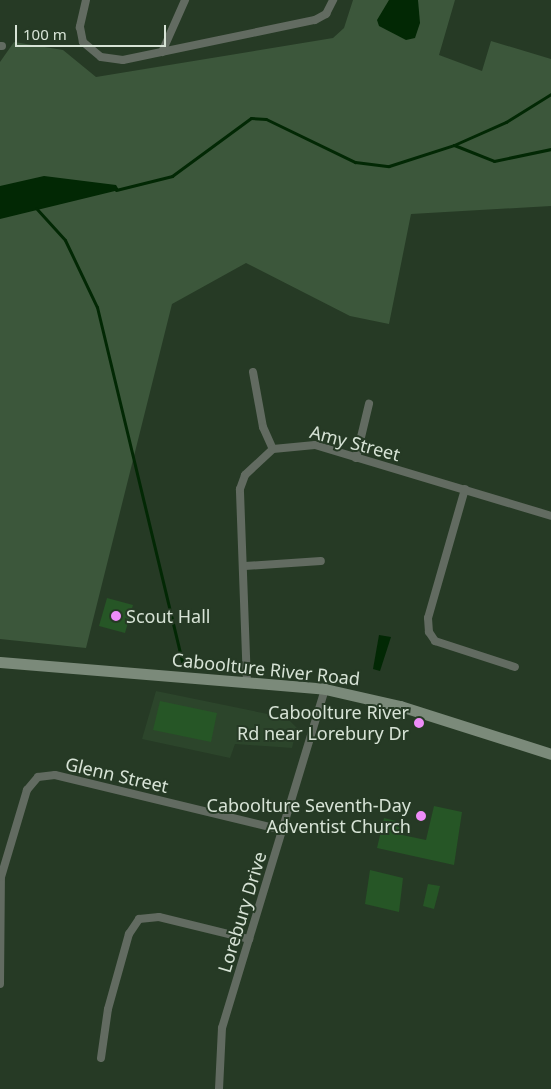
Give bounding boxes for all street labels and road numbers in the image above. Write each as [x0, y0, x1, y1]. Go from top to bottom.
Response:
street label: Amy Street [308, 421, 402, 465]
street label: Caboolture River Road [171, 648, 361, 690]
street label: Glenn Street [63, 753, 171, 797]
street label: Lorebury Drive [213, 849, 271, 975]

